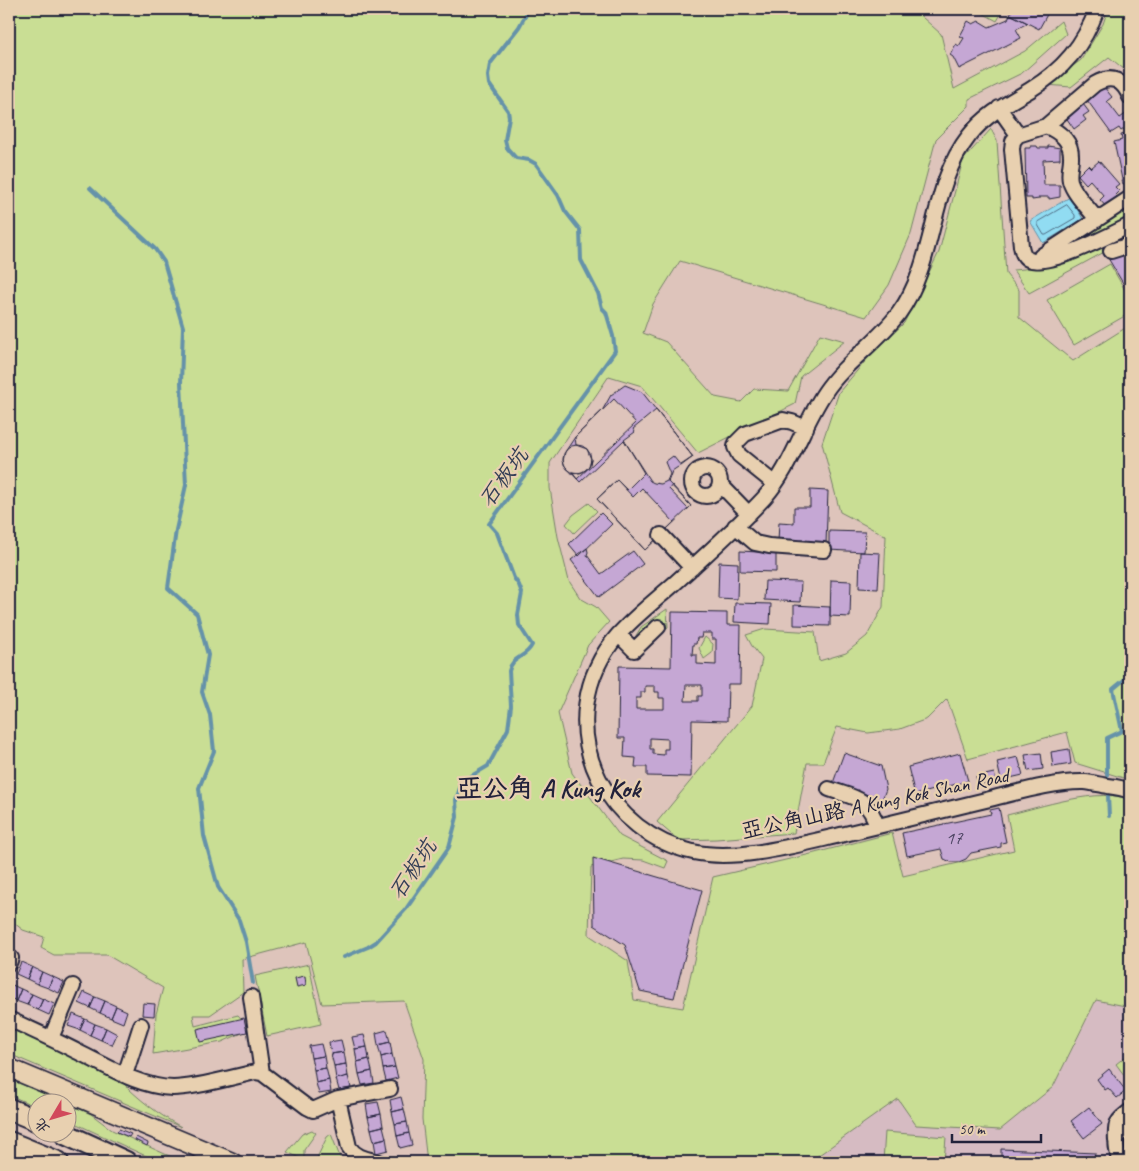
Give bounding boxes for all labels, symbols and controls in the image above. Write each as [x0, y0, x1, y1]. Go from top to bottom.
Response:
water label: 石板坑 [473, 441, 536, 513]
street label: 亞公角山路 A Kung Kok Shan Road [739, 761, 1014, 844]
district label: 亞公角 A Kung Kok [456, 772, 642, 805]
house number: 17 [945, 826, 964, 850]
water label: 石板坑 [383, 833, 444, 905]
north arrow [28, 1094, 78, 1144]
scale bar [952, 1111, 1040, 1143]
text: 北 [31, 1115, 53, 1136]
text: 50 m [959, 1120, 986, 1139]

